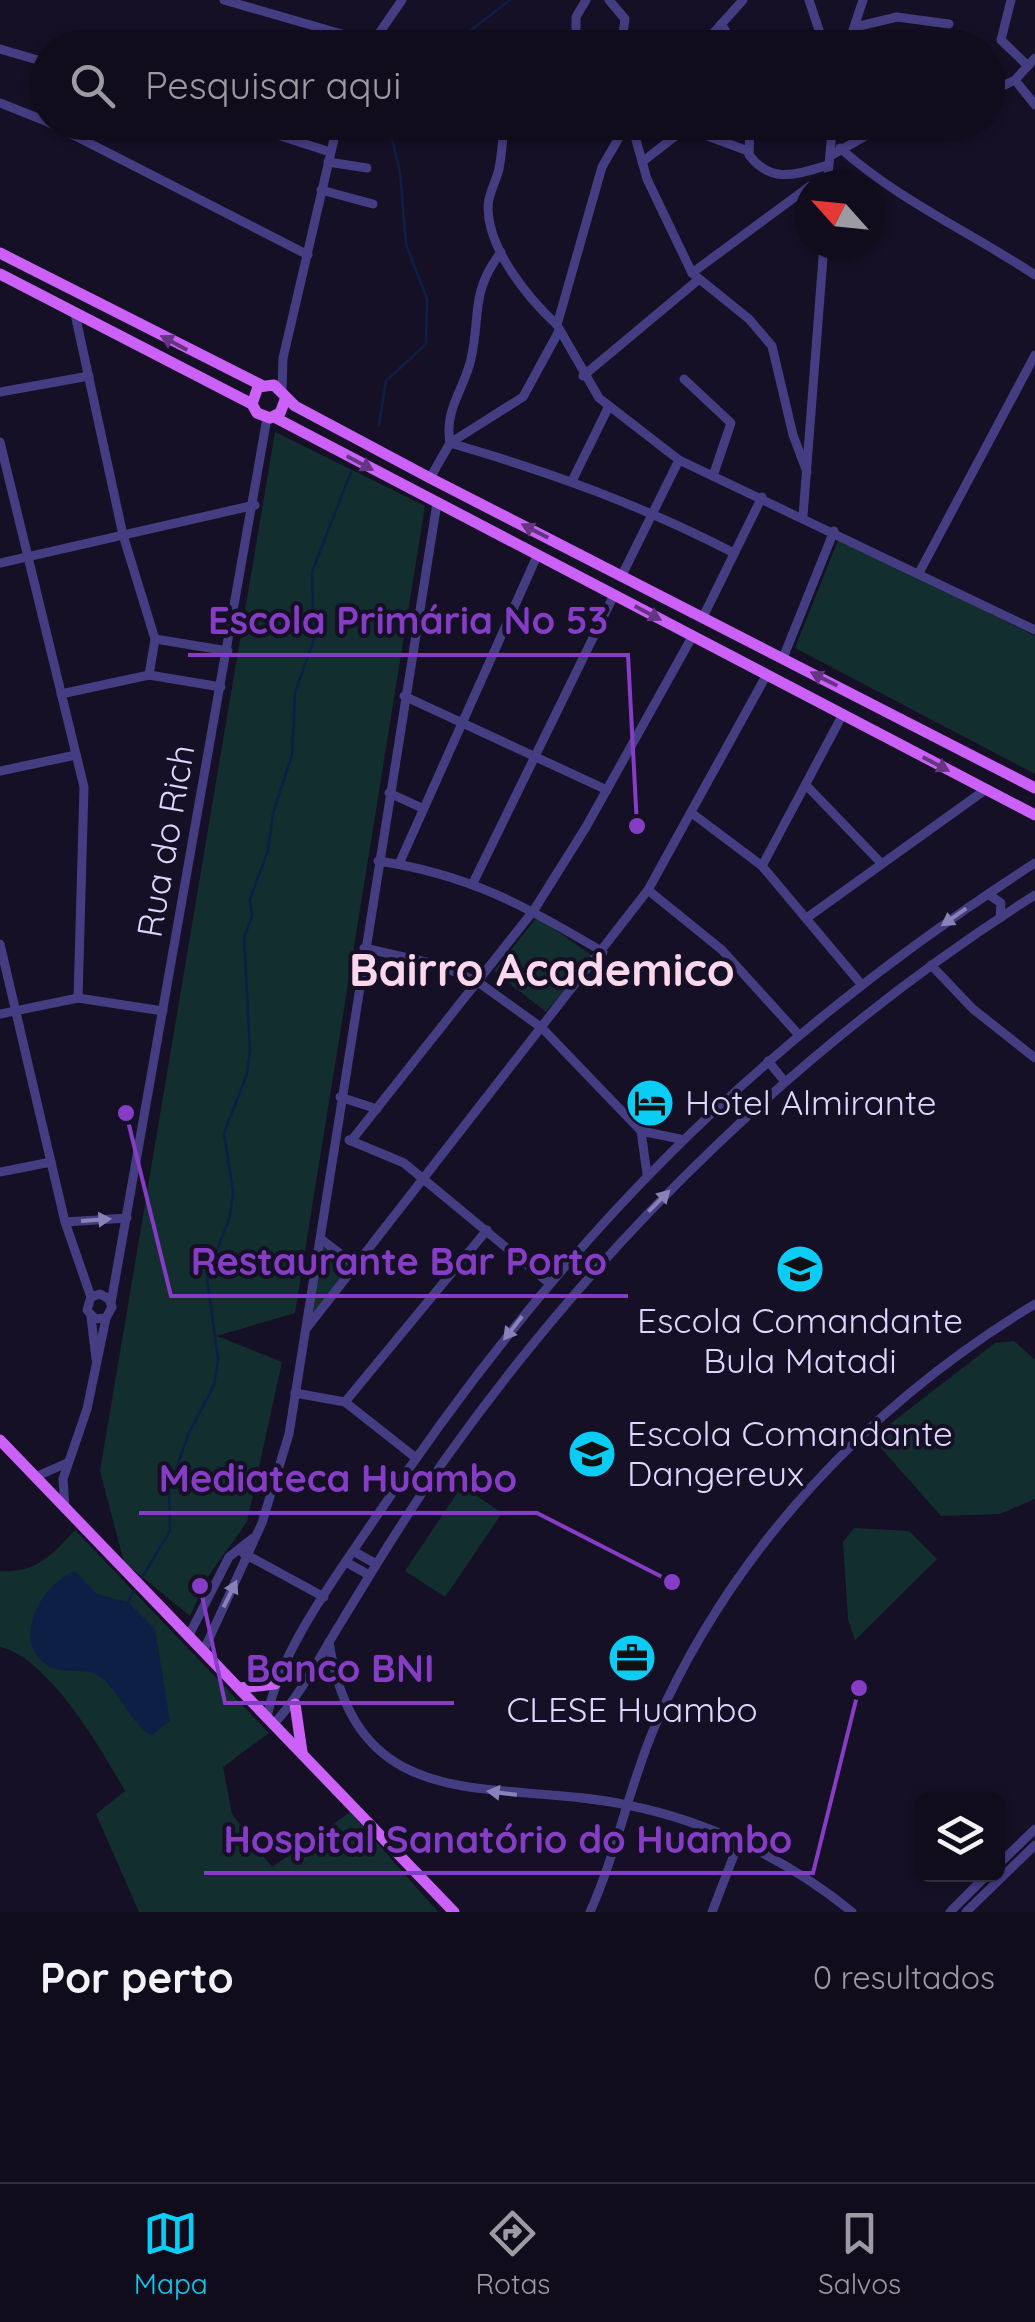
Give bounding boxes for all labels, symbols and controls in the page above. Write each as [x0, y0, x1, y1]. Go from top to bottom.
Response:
search box [30, 30, 1005, 140]
icon: search [65, 58, 120, 113]
text: Pesquisar aqui [145, 61, 401, 109]
north arrow [795, 170, 885, 260]
one-way arrow [159, 335, 188, 352]
one-way arrow [346, 454, 375, 471]
one-way arrow [520, 523, 549, 540]
callout: Escola Primária No 53 [188, 587, 628, 655]
text: Escola Primária No 53 [208, 596, 608, 644]
one-way arrow [634, 604, 663, 621]
one-way arrow [809, 671, 838, 688]
street label: Rua do Rich [126, 741, 204, 940]
one-way arrow [922, 755, 951, 772]
one-way arrow [940, 907, 967, 926]
district label: Bairro Academico [349, 941, 735, 997]
hotel icon: Hotel Almirante [624, 1077, 676, 1129]
place label: Hotel Almirante [685, 1080, 936, 1124]
one-way arrow [647, 1190, 671, 1214]
one-way arrow [81, 1212, 112, 1228]
callout: Restaurante Bar Porto [171, 1228, 628, 1296]
text: Restaurante Bar Porto [191, 1237, 607, 1285]
school or university icon: Escola Comandante Bula Matadi [774, 1243, 826, 1295]
place label: Escola Comandante Bula Matadi [637, 1298, 963, 1382]
one-way arrow [503, 1315, 524, 1341]
place label: Escola Comandante Dangereux [627, 1411, 953, 1495]
school or university icon: Escola Comandante Dangereux [566, 1428, 618, 1480]
callout: Mediateca Huambo [139, 1445, 537, 1513]
text: Mediateca Huambo [159, 1454, 517, 1502]
one-way arrow [222, 1580, 239, 1609]
office icon: CLESE Huambo [606, 1632, 658, 1684]
callout: Banco BNI [225, 1635, 454, 1703]
text: Banco BNI [246, 1644, 434, 1692]
place label: CLESE Huambo [506, 1687, 758, 1731]
one-way arrow [486, 1785, 517, 1801]
map controls [915, 1792, 1005, 1882]
button: layers [915, 1792, 1005, 1882]
callout: Hospital Sanatório do Huambo [204, 1805, 813, 1873]
text: Hospital Sanatório do Huambo [224, 1815, 792, 1863]
text: Por perto [40, 1951, 234, 2004]
text: 0 resultados [813, 1957, 995, 1997]
tab: Mapa [134, 2206, 208, 2301]
tab: Rotas [475, 2206, 551, 2301]
tab: Salvos [818, 2206, 901, 2301]

